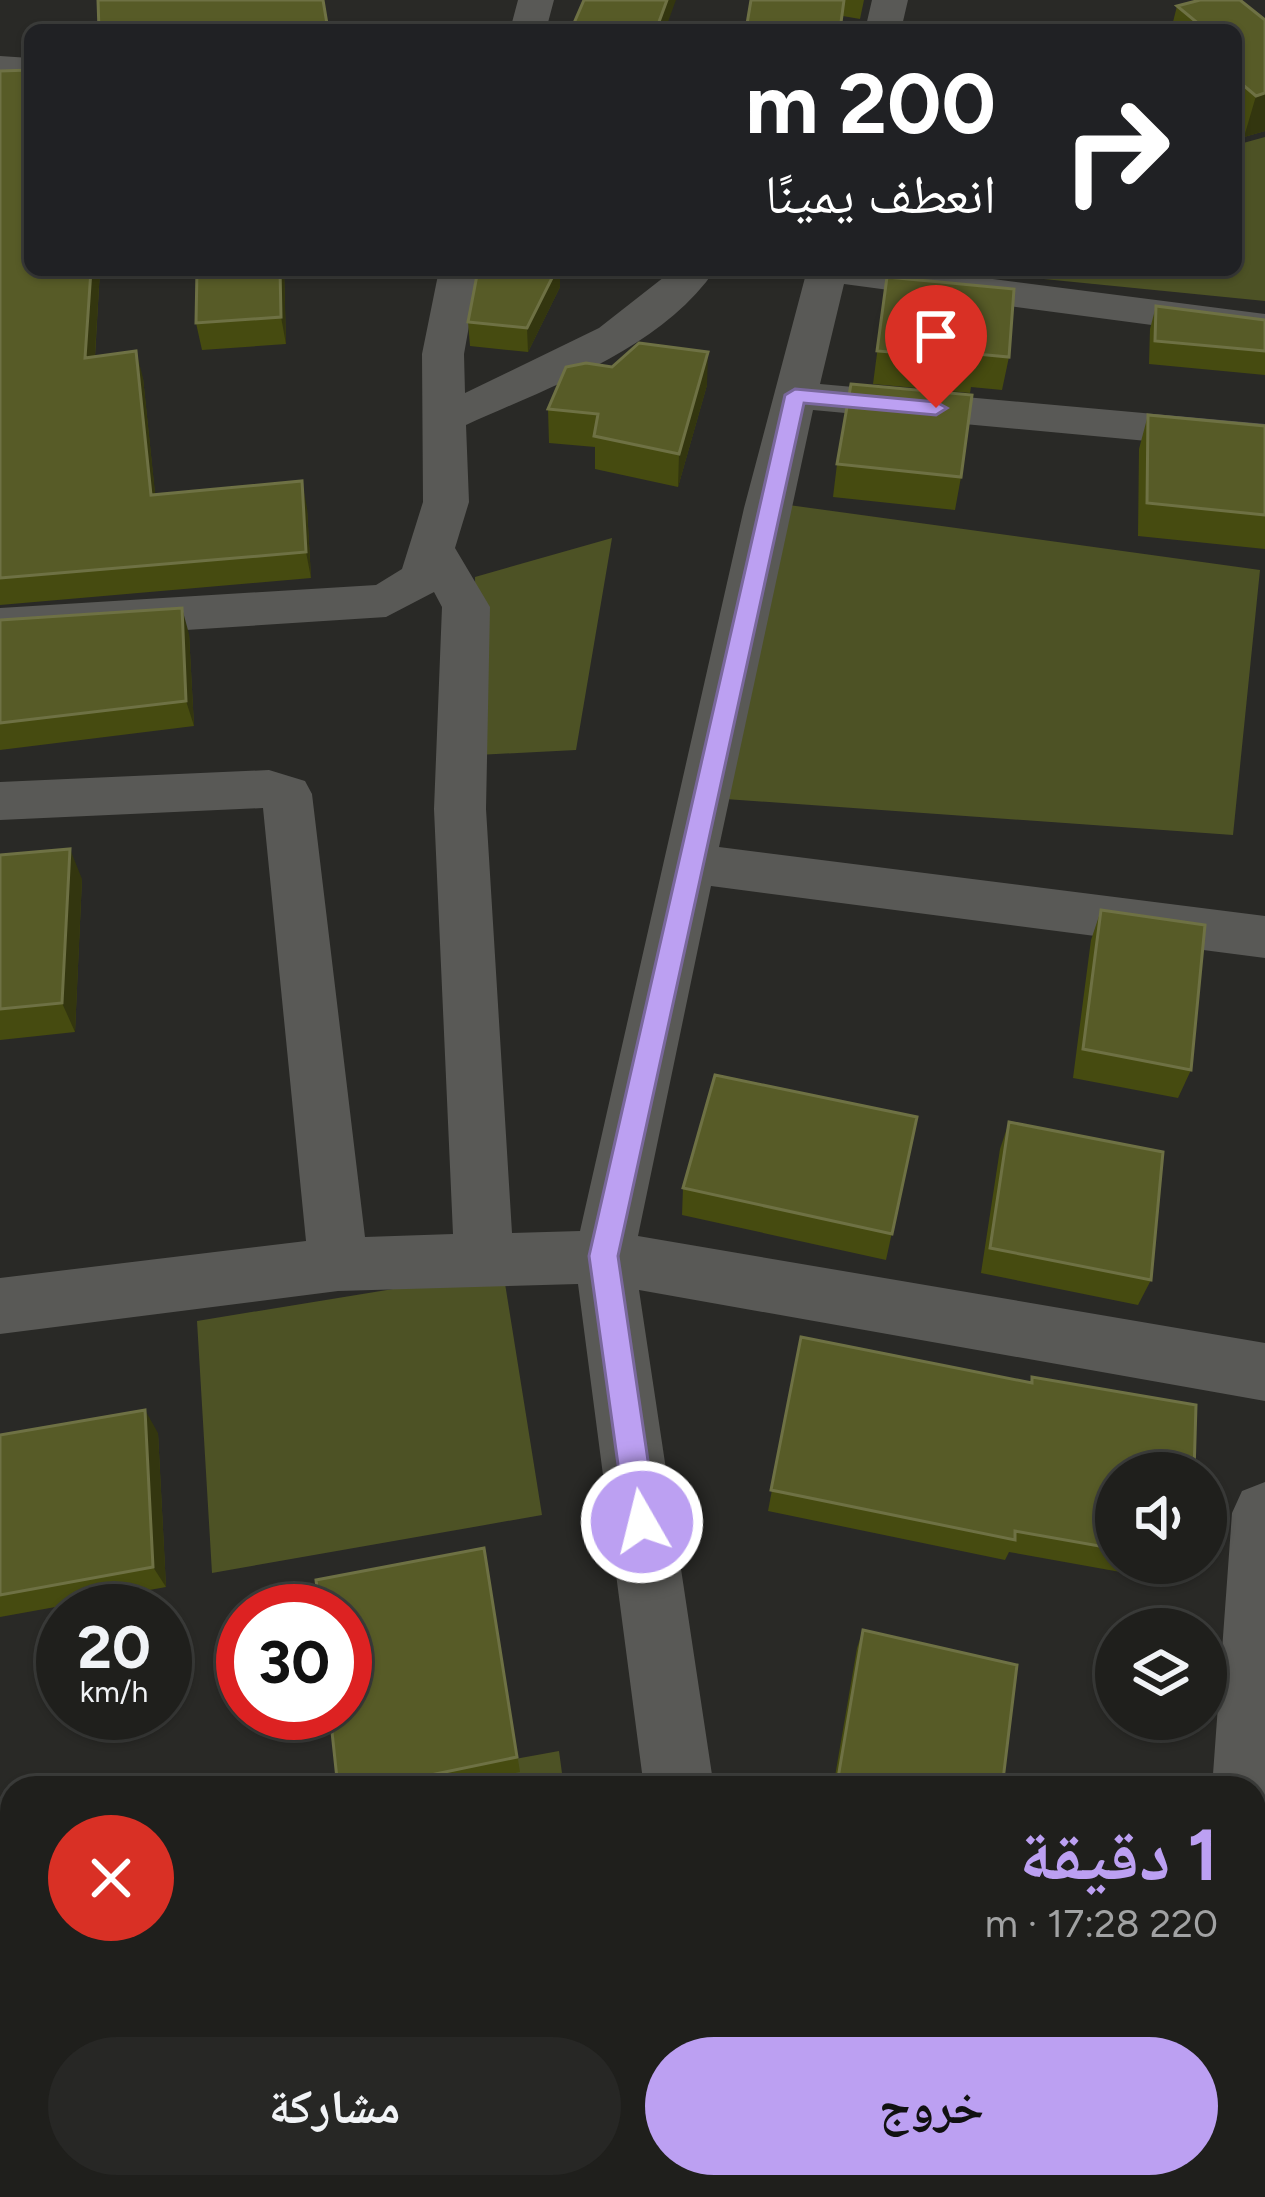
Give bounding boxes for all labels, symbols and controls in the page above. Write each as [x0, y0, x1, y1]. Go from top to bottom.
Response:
text: 200 m [745, 53, 996, 154]
icon: right [1038, 72, 1194, 228]
text: انعطف يمينًا [765, 162, 996, 227]
pin [885, 285, 987, 408]
icon: arrive [903, 303, 969, 369]
map controls [1095, 1452, 1227, 1740]
button: sound [1095, 1452, 1227, 1584]
position arrow [579, 1459, 705, 1585]
speed limit sign: 30 [216, 1584, 372, 1740]
button: layers [1095, 1608, 1227, 1740]
text: 20 [77, 1611, 151, 1683]
text: km/h [80, 1673, 148, 1710]
text: 1 دقيقة [1019, 1812, 1218, 1898]
button: close [48, 1815, 174, 1941]
text: 220 m · 17:28 [985, 1900, 1218, 1947]
button: مشاركة [48, 2037, 621, 2175]
button: خروج [645, 2037, 1218, 2175]

